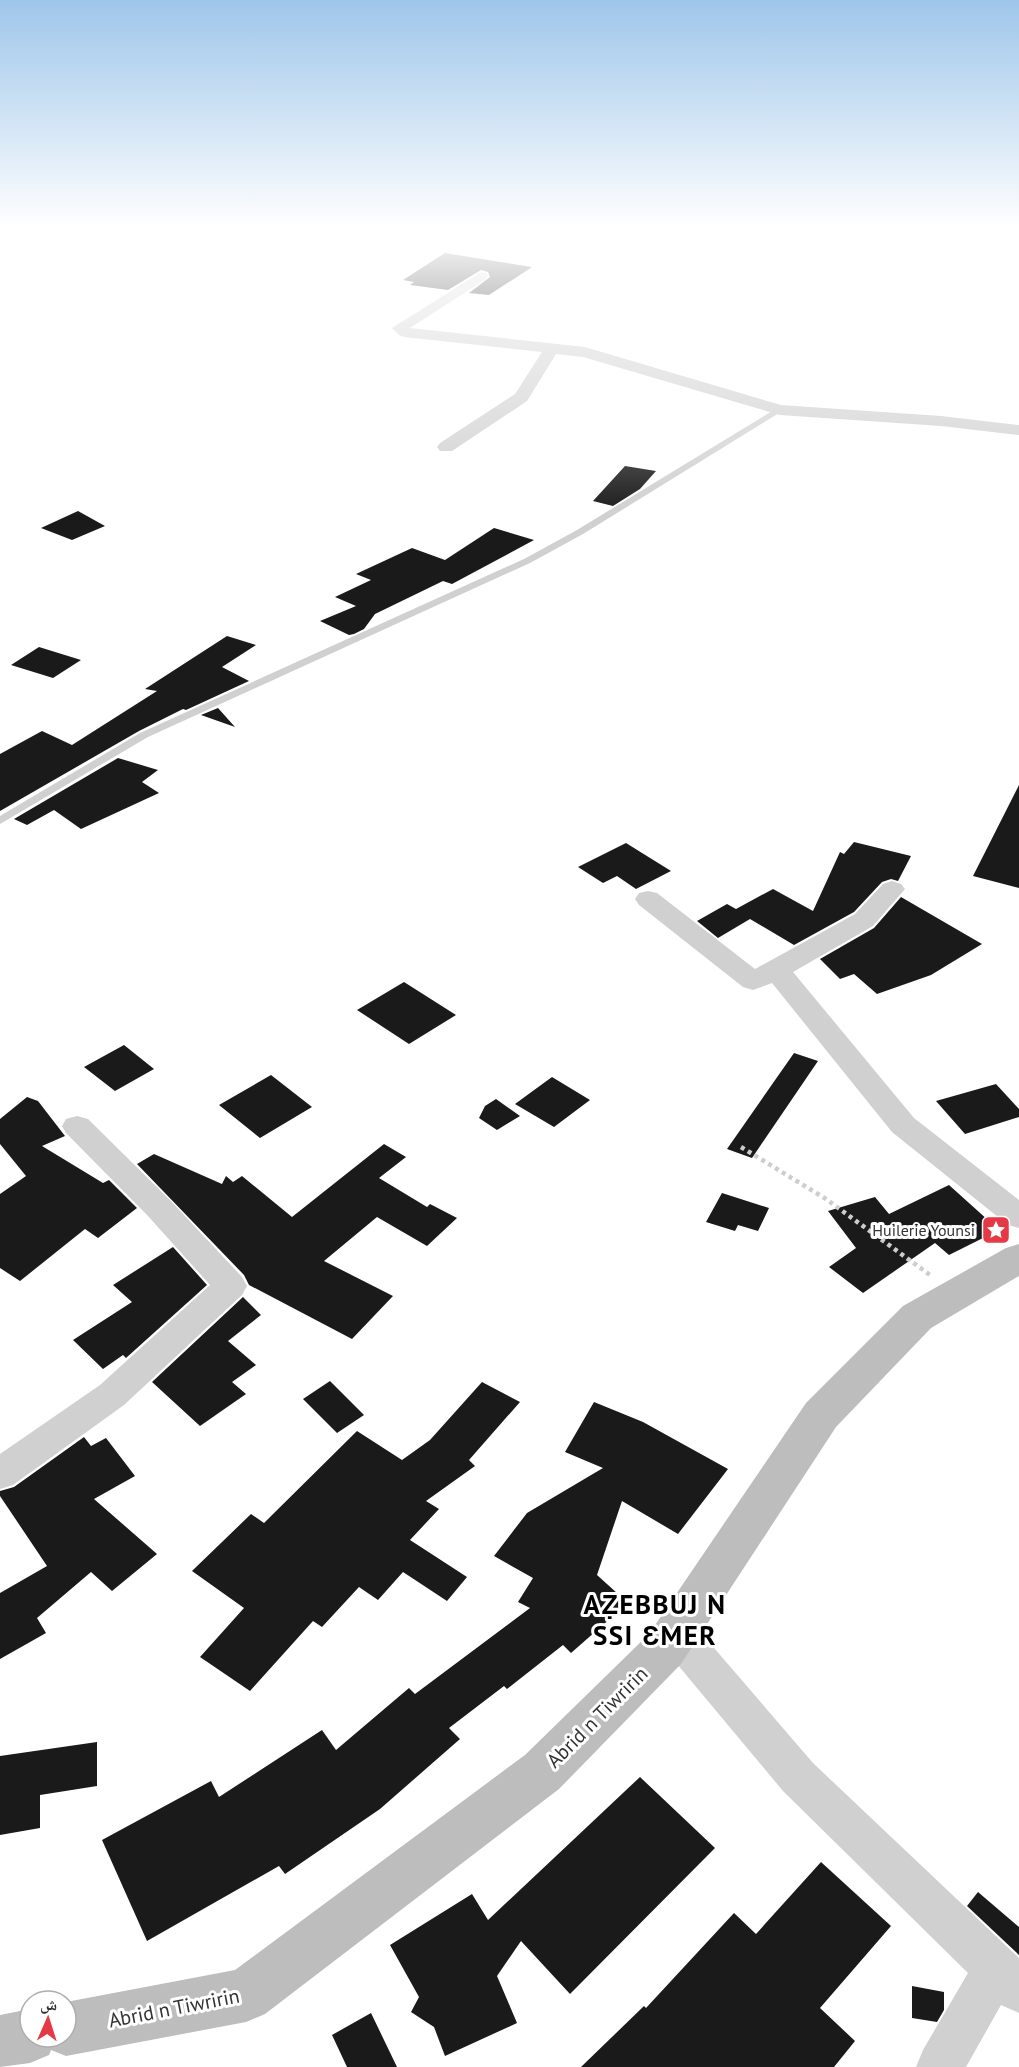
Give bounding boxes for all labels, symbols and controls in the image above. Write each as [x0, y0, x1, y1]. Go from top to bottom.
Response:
place icon: Huilerie Younsi [980, 1214, 1012, 1246]
place label: Huilerie Younsi [872, 1220, 975, 1240]
district label: AẒEBBUJ N SSI ƐMER [584, 1587, 726, 1652]
street label: Abrid n Tiwririn [541, 1661, 653, 1773]
street label: Abrid n Tiwririn [106, 1983, 242, 2033]
north arrow [18, 1989, 78, 2049]
text: ش [40, 1994, 58, 2014]

